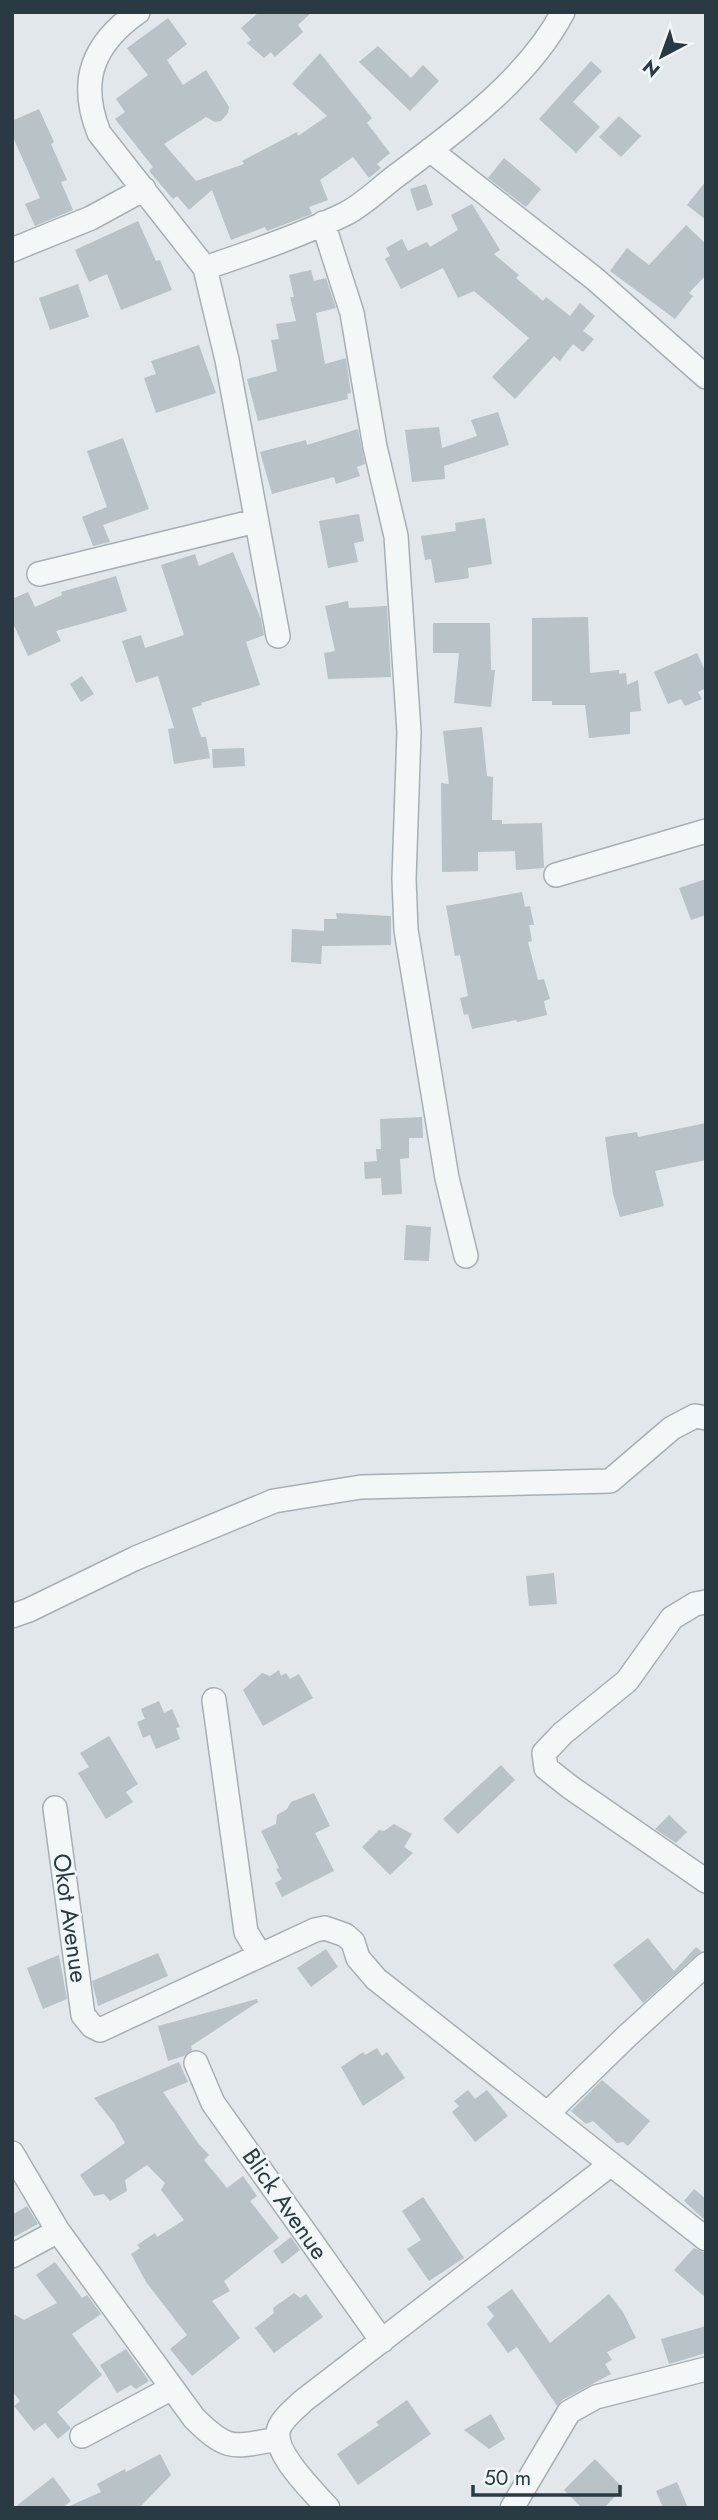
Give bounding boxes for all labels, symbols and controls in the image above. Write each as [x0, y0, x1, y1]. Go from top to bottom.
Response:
north arrow [627, 21, 697, 91]
text: N [637, 53, 666, 84]
street label: Okot Avenue [44, 1851, 97, 1985]
street label: Blick Avenue [234, 2141, 337, 2267]
scale bar [473, 2454, 620, 2498]
text: 50 m [484, 2463, 531, 2493]

